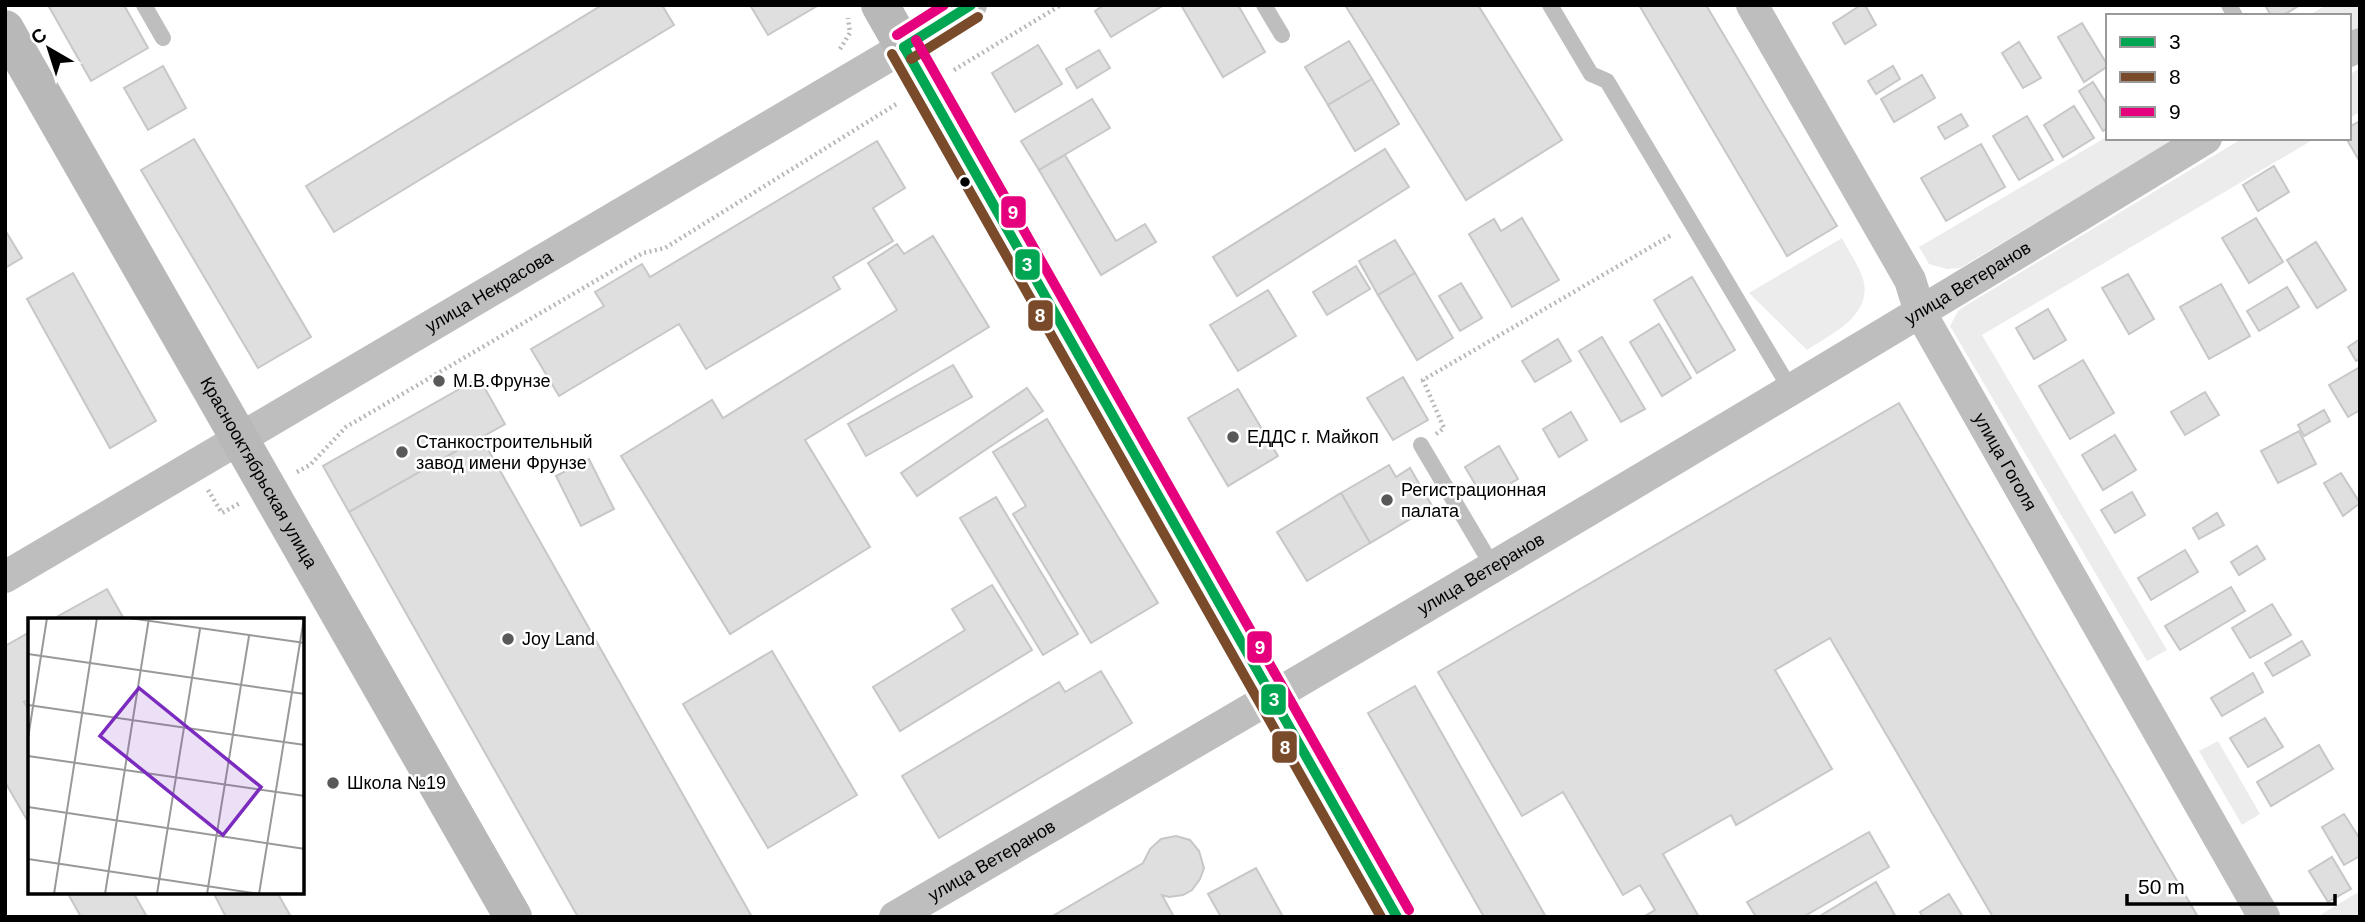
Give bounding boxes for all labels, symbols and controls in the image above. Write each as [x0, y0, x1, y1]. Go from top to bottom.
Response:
north arrow [14, 14, 84, 84]
legend [2106, 14, 2351, 140]
text: С [27, 24, 51, 49]
text: 3 [2169, 30, 2181, 53]
text: 8 [2169, 65, 2181, 88]
text: 9 [2169, 100, 2181, 123]
unlabelled marker [958, 175, 972, 189]
line badge: 9 [1000, 195, 1027, 229]
text: 9 [1008, 202, 1018, 223]
street label: улица Ветеранов [1901, 237, 2034, 329]
street label: улица Некрасова [422, 246, 557, 337]
line badge: 3 [1014, 248, 1041, 281]
text: 3 [1022, 254, 1032, 275]
line badge: 8 [1027, 299, 1054, 332]
text: 8 [1035, 305, 1045, 326]
place label: М.В.Фрунзе [453, 371, 551, 391]
street label: Краснооктябрьская улица [196, 373, 322, 573]
marker: М.В.Фрунзе [431, 373, 447, 389]
street label: улица Гоголя [1970, 409, 2041, 514]
place label: ЕДДС г. Майкоп [1247, 427, 1379, 447]
marker: ЕДДС г. Майкоп [1225, 429, 1241, 445]
place label: Станкостроительный завод имени Фрунзе [416, 432, 593, 473]
marker: Станкостроительный завод имени Фрунзе [394, 444, 410, 460]
place label: Регистрационная палата [1401, 480, 1546, 521]
marker: Регистрационная палата [1379, 492, 1395, 508]
street label: улица Ветеранов [1414, 529, 1548, 619]
inset map [28, 618, 304, 894]
place label: Joy Land [522, 629, 595, 649]
line badge: 9 [1246, 630, 1273, 664]
marker: Joy Land [500, 631, 516, 647]
text: 9 [1255, 637, 1265, 658]
line badge: 3 [1260, 683, 1287, 716]
text: 3 [1269, 689, 1279, 710]
line badge: 8 [1271, 730, 1298, 764]
text: 8 [1280, 737, 1290, 758]
place label: Школа №19 [347, 773, 446, 793]
marker: Школа №19 [325, 775, 341, 791]
street label: улица Ветеранов [925, 816, 1059, 905]
scale bar [2127, 862, 2335, 906]
text: 50 m [2138, 875, 2185, 898]

